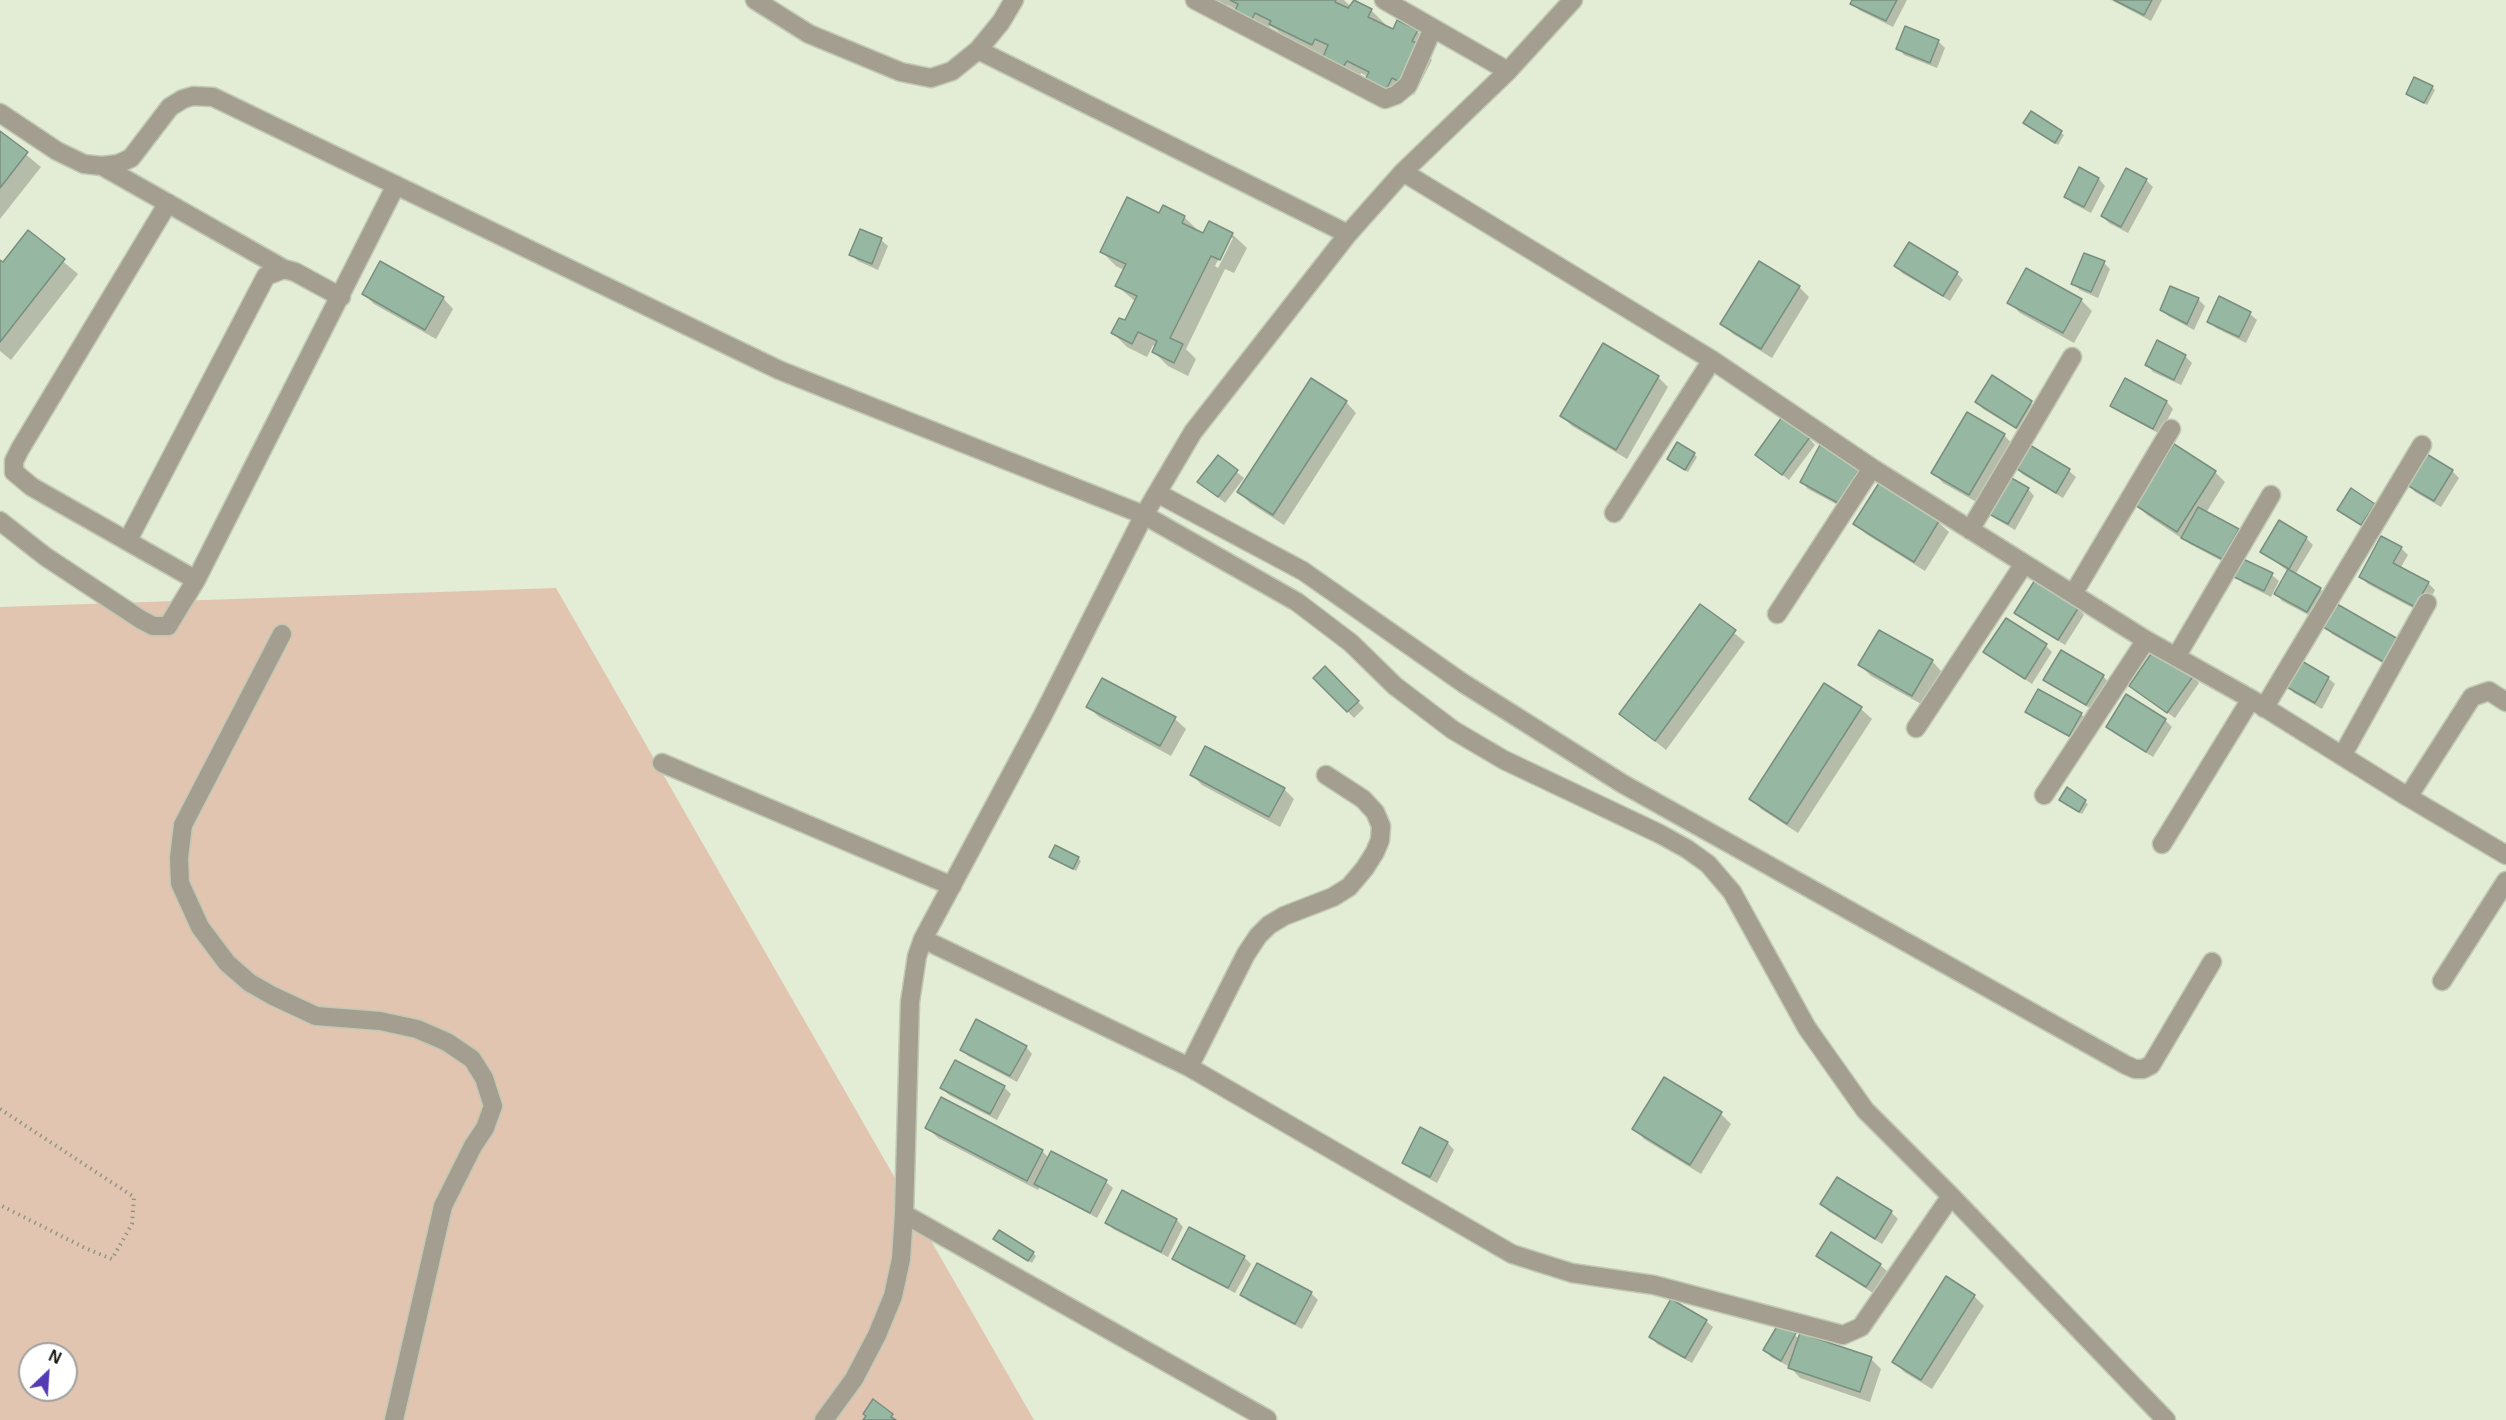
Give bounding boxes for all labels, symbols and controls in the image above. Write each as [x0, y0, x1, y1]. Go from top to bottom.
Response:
north arrow [18, 1342, 78, 1402]
text: N [46, 1347, 64, 1367]

